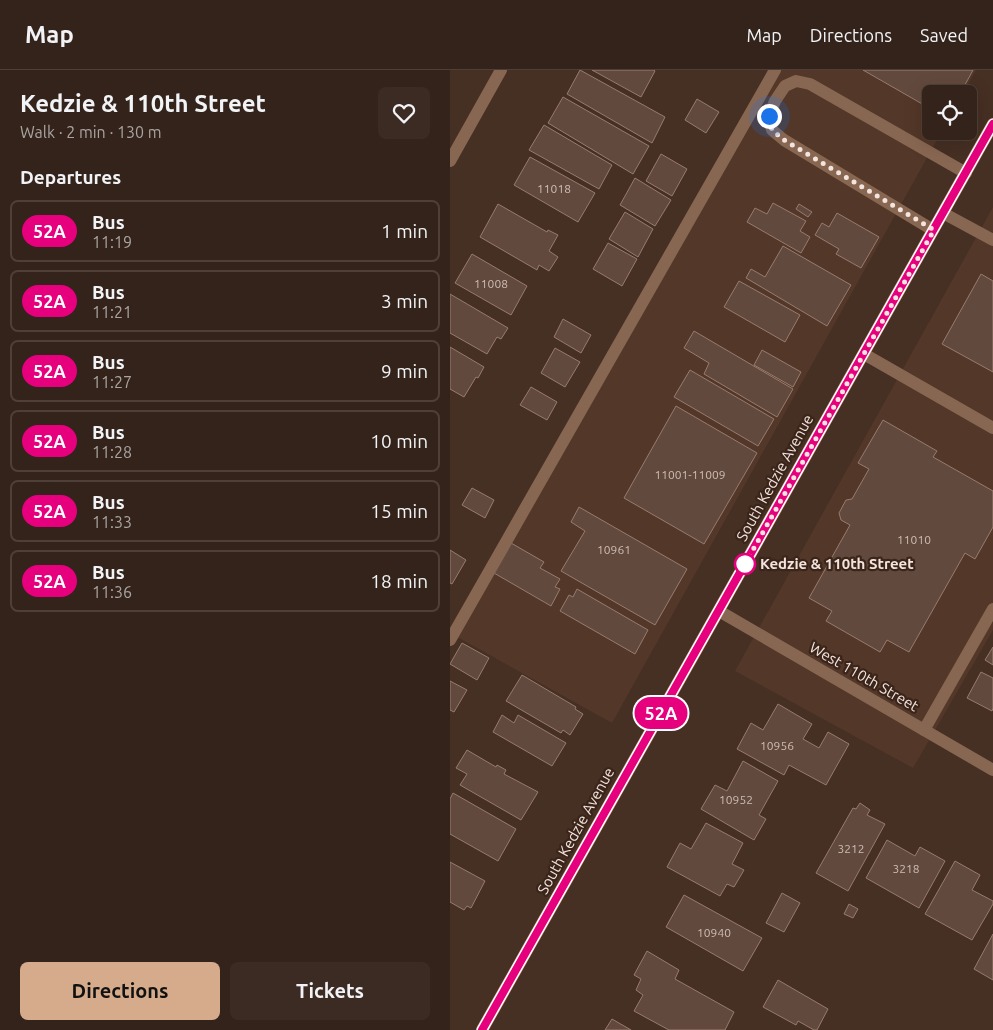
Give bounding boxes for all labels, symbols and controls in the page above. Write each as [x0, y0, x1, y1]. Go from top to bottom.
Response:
text: Map [25, 21, 74, 48]
text: Map [746, 25, 782, 45]
text: Directions [810, 25, 892, 45]
text: Saved [920, 25, 968, 45]
map controls [922, 85, 977, 140]
button: locate [922, 85, 977, 140]
button: heart [378, 87, 430, 139]
text: Kedzie & 110th Street [20, 90, 266, 117]
your location [757, 104, 782, 129]
text: Walk · 2 min · 130 m [20, 123, 162, 141]
text: Departures [20, 166, 121, 188]
house number: 11018 [537, 182, 571, 195]
text: Bus [92, 211, 125, 233]
text: 1 min [381, 220, 428, 242]
text: 52A [33, 221, 66, 241]
text: 11:19 [92, 233, 132, 251]
house number: 11008 [474, 277, 508, 290]
text: Bus [92, 281, 125, 303]
text: 3 min [381, 290, 428, 312]
text: 52A [33, 291, 66, 311]
text: 11:21 [92, 303, 132, 321]
text: Bus [92, 351, 125, 373]
text: 9 min [381, 360, 428, 382]
text: 52A [33, 361, 66, 381]
text: 11:27 [92, 373, 132, 391]
street label: South Kedzie Avenue [733, 412, 816, 544]
text: Bus [92, 421, 125, 443]
text: 10 min [370, 430, 428, 452]
text: 52A [33, 431, 66, 451]
text: 11:28 [92, 443, 132, 461]
house number: 11001-11009 [654, 468, 726, 481]
text: Bus [92, 491, 125, 513]
text: 15 min [370, 500, 428, 522]
text: 52A [33, 501, 66, 521]
text: 11:33 [92, 513, 132, 531]
house number: 11010 [897, 533, 931, 546]
house number: 10961 [597, 543, 631, 556]
marker: Kedzie & 110th Street [734, 553, 756, 575]
place label: Kedzie & 110th Street [760, 555, 914, 572]
text: Bus [92, 561, 125, 583]
text: 18 min [370, 570, 428, 592]
text: 52A [33, 571, 66, 591]
text: 11:36 [92, 583, 132, 601]
street label: West 110th Street [807, 638, 922, 715]
line badge: 52A [632, 697, 690, 729]
text: 52A [645, 703, 677, 723]
house number: 10956 [760, 739, 794, 752]
street label: South Kedzie Avenue [534, 765, 617, 897]
house number: 10952 [719, 793, 753, 806]
house number: 3212 [837, 842, 865, 855]
house number: 3218 [892, 862, 920, 875]
house number: 10940 [697, 926, 731, 939]
button: Directions [20, 962, 220, 1020]
button: Tickets [230, 962, 430, 1020]

